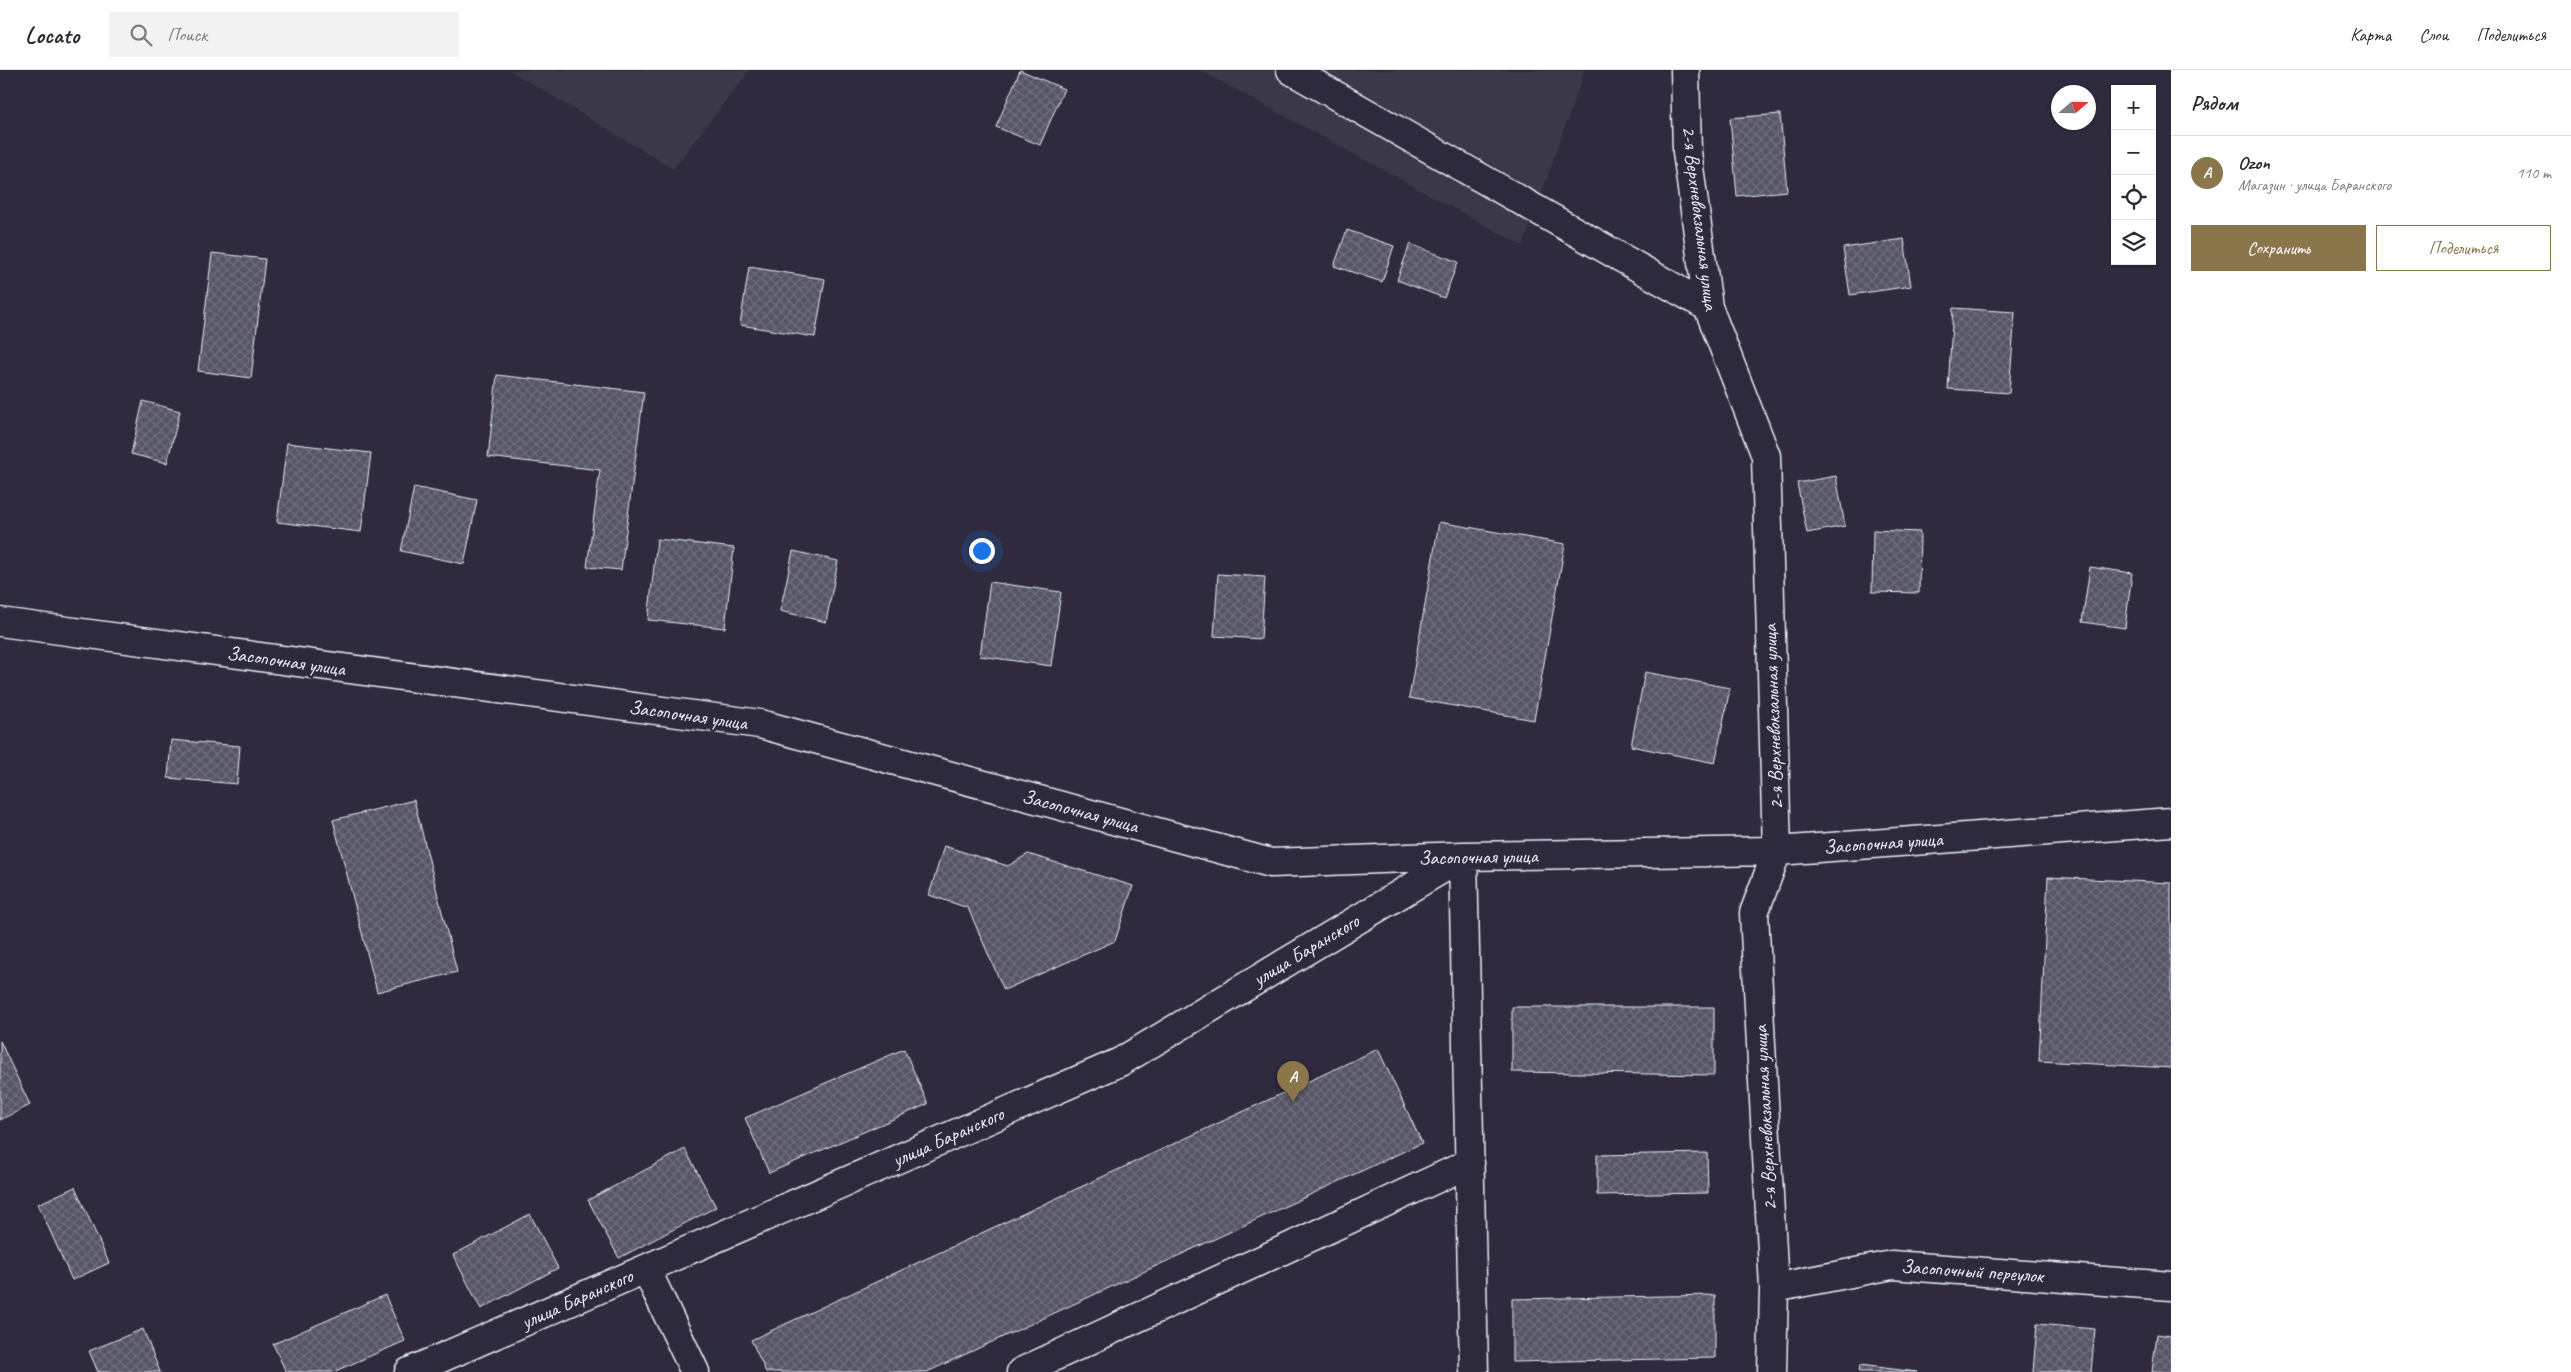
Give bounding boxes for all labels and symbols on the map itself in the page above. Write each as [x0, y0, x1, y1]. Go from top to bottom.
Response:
north arrow [2051, 85, 2096, 130]
street label: 2-я Верхневокзальная улица [1676, 124, 1724, 313]
your location [969, 538, 995, 564]
street label: 2-я Верхневокзальная улица [1757, 623, 1789, 810]
street label: Засопочная улица [225, 640, 349, 682]
street label: Засопочная улица [627, 694, 751, 736]
street label: Засопочная улица [1019, 783, 1143, 839]
street label: Засопочная улица [1823, 826, 1945, 860]
street label: Засопочная улица [1418, 843, 1540, 871]
street label: улица Баранского [1247, 908, 1365, 992]
street label: 2-я Верхневокзальная улица [1748, 1024, 1782, 1211]
pin: A [1277, 1061, 1309, 1102]
street label: улица Баранского [887, 1101, 1009, 1173]
street label: Засопочный переулок [1900, 1254, 2046, 1289]
street label: улица Баранского [516, 1263, 638, 1335]

